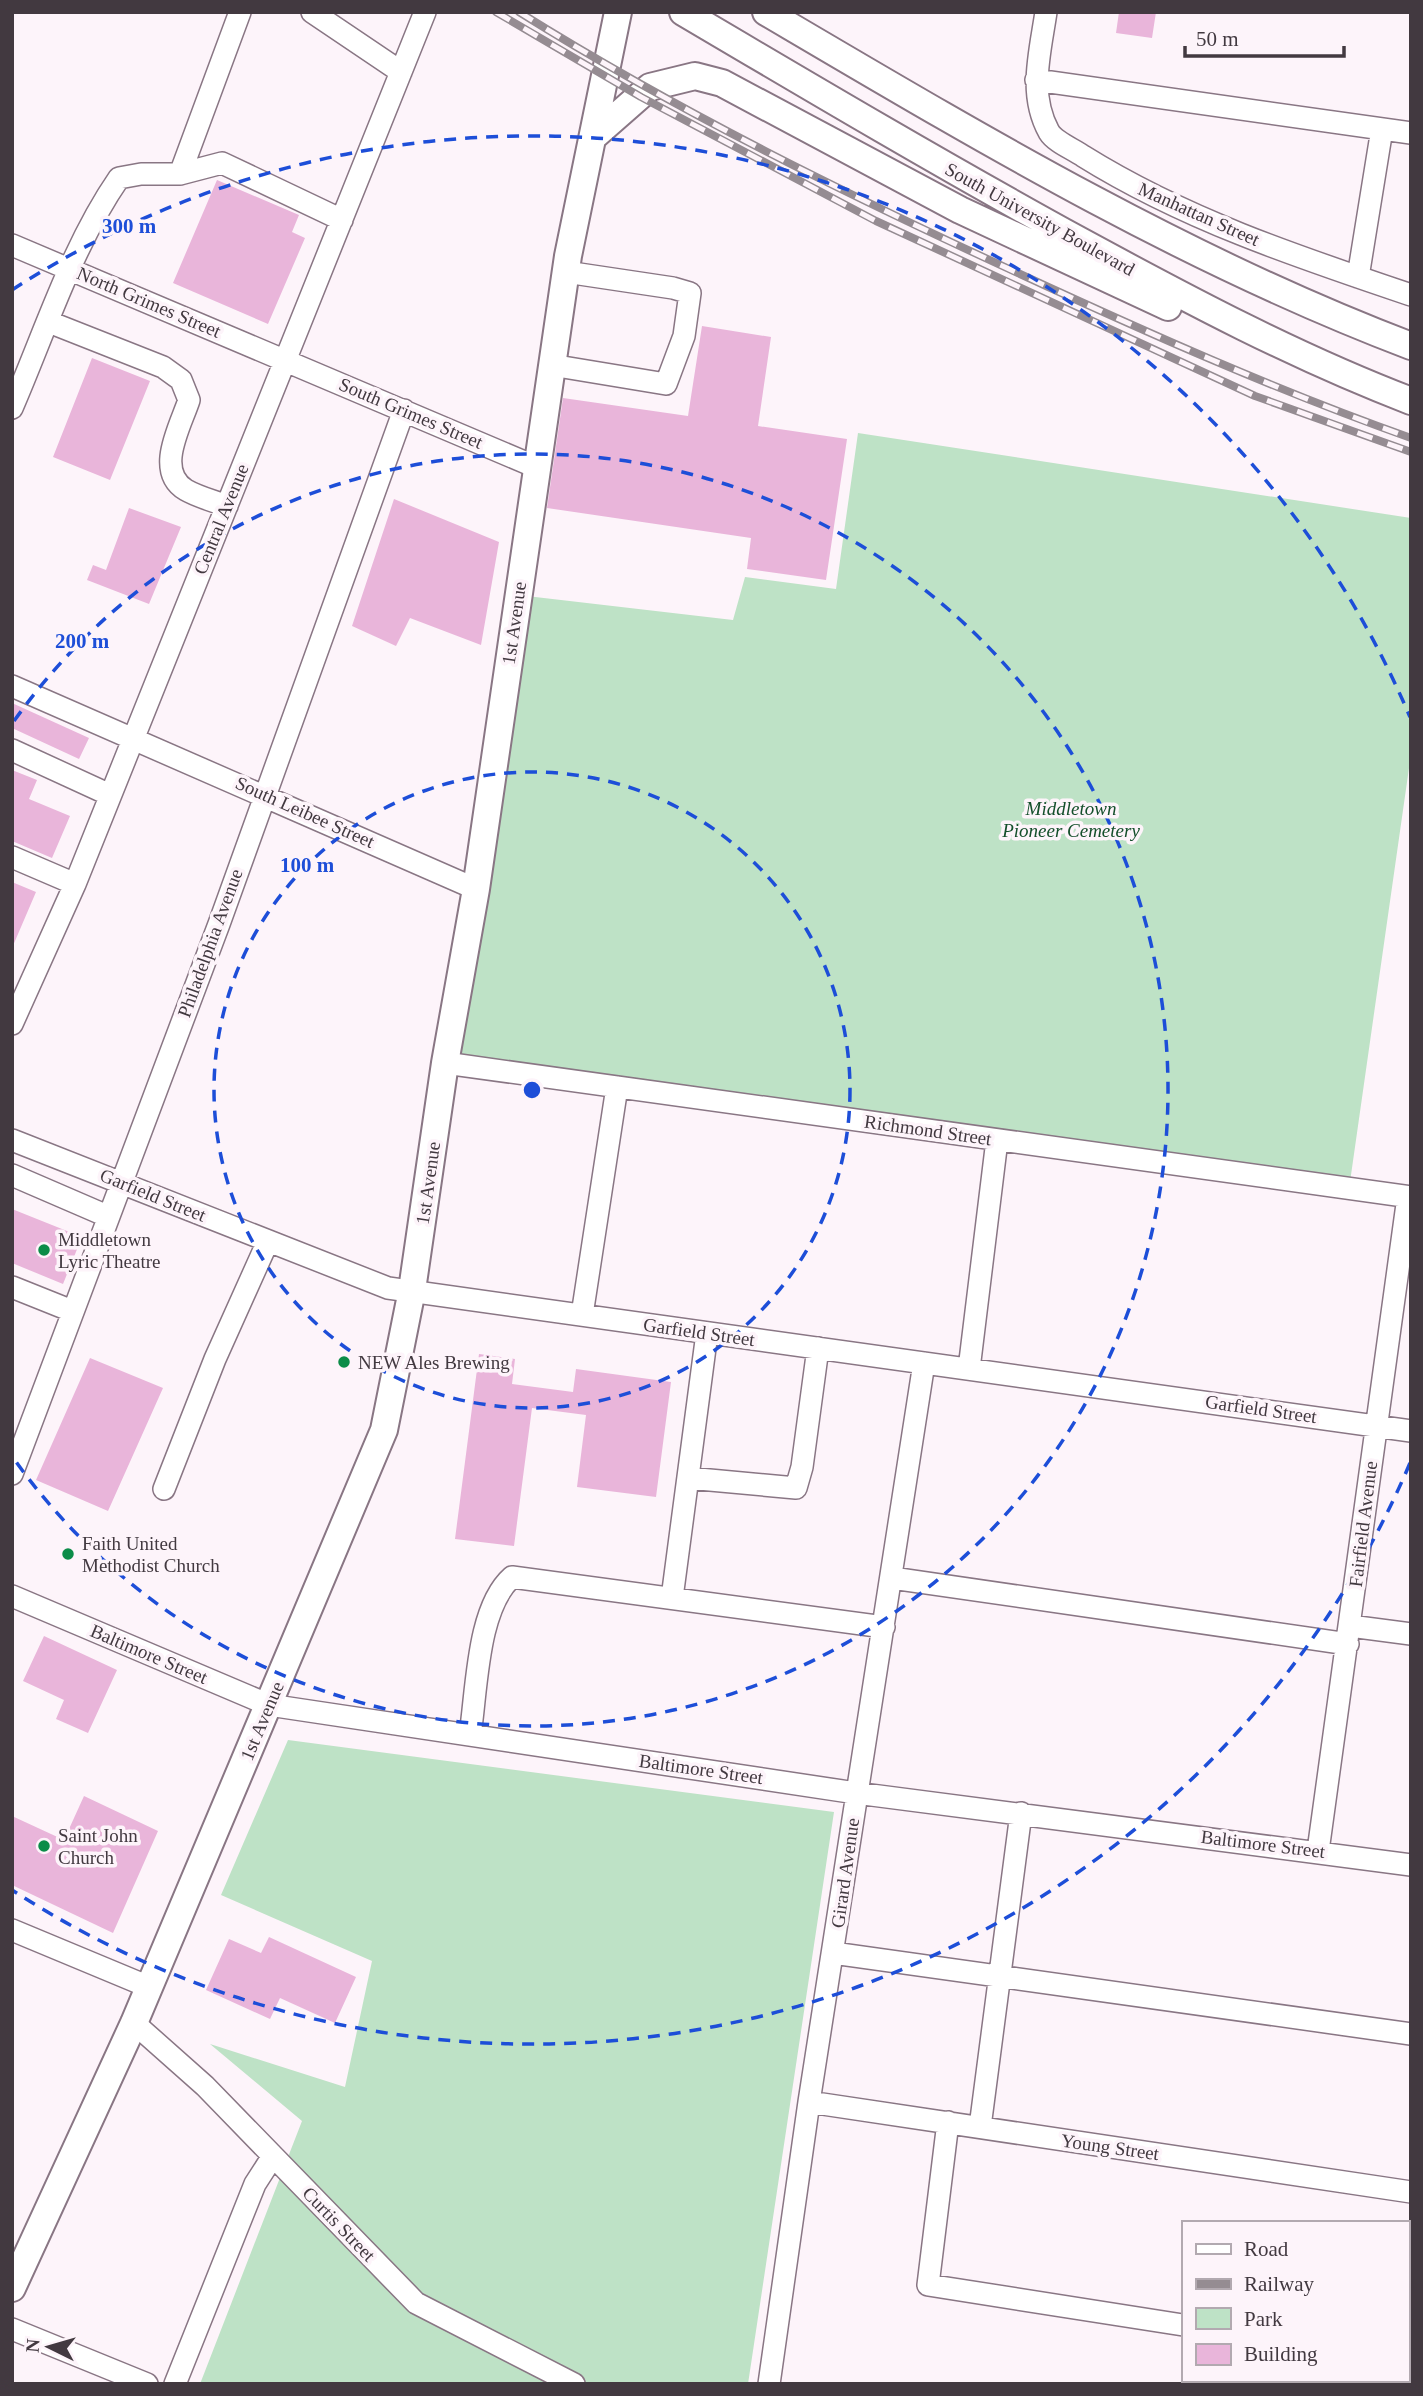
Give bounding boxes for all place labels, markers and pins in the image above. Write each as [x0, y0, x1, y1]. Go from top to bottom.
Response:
centre of rings [520, 1078, 544, 1102]
place label: Middletown Lyric Theatre [58, 1229, 161, 1272]
marker: Middletown Lyric Theatre [36, 1242, 52, 1258]
place label: NEW Ales Brewing [358, 1352, 510, 1373]
marker: NEW Ales Brewing [336, 1354, 352, 1370]
place label: Faith United Methodist Church [82, 1533, 220, 1576]
marker: Faith United Methodist Church [60, 1546, 76, 1562]
place label: Saint John Church [58, 1825, 138, 1868]
marker: Saint John Church [36, 1838, 52, 1854]

